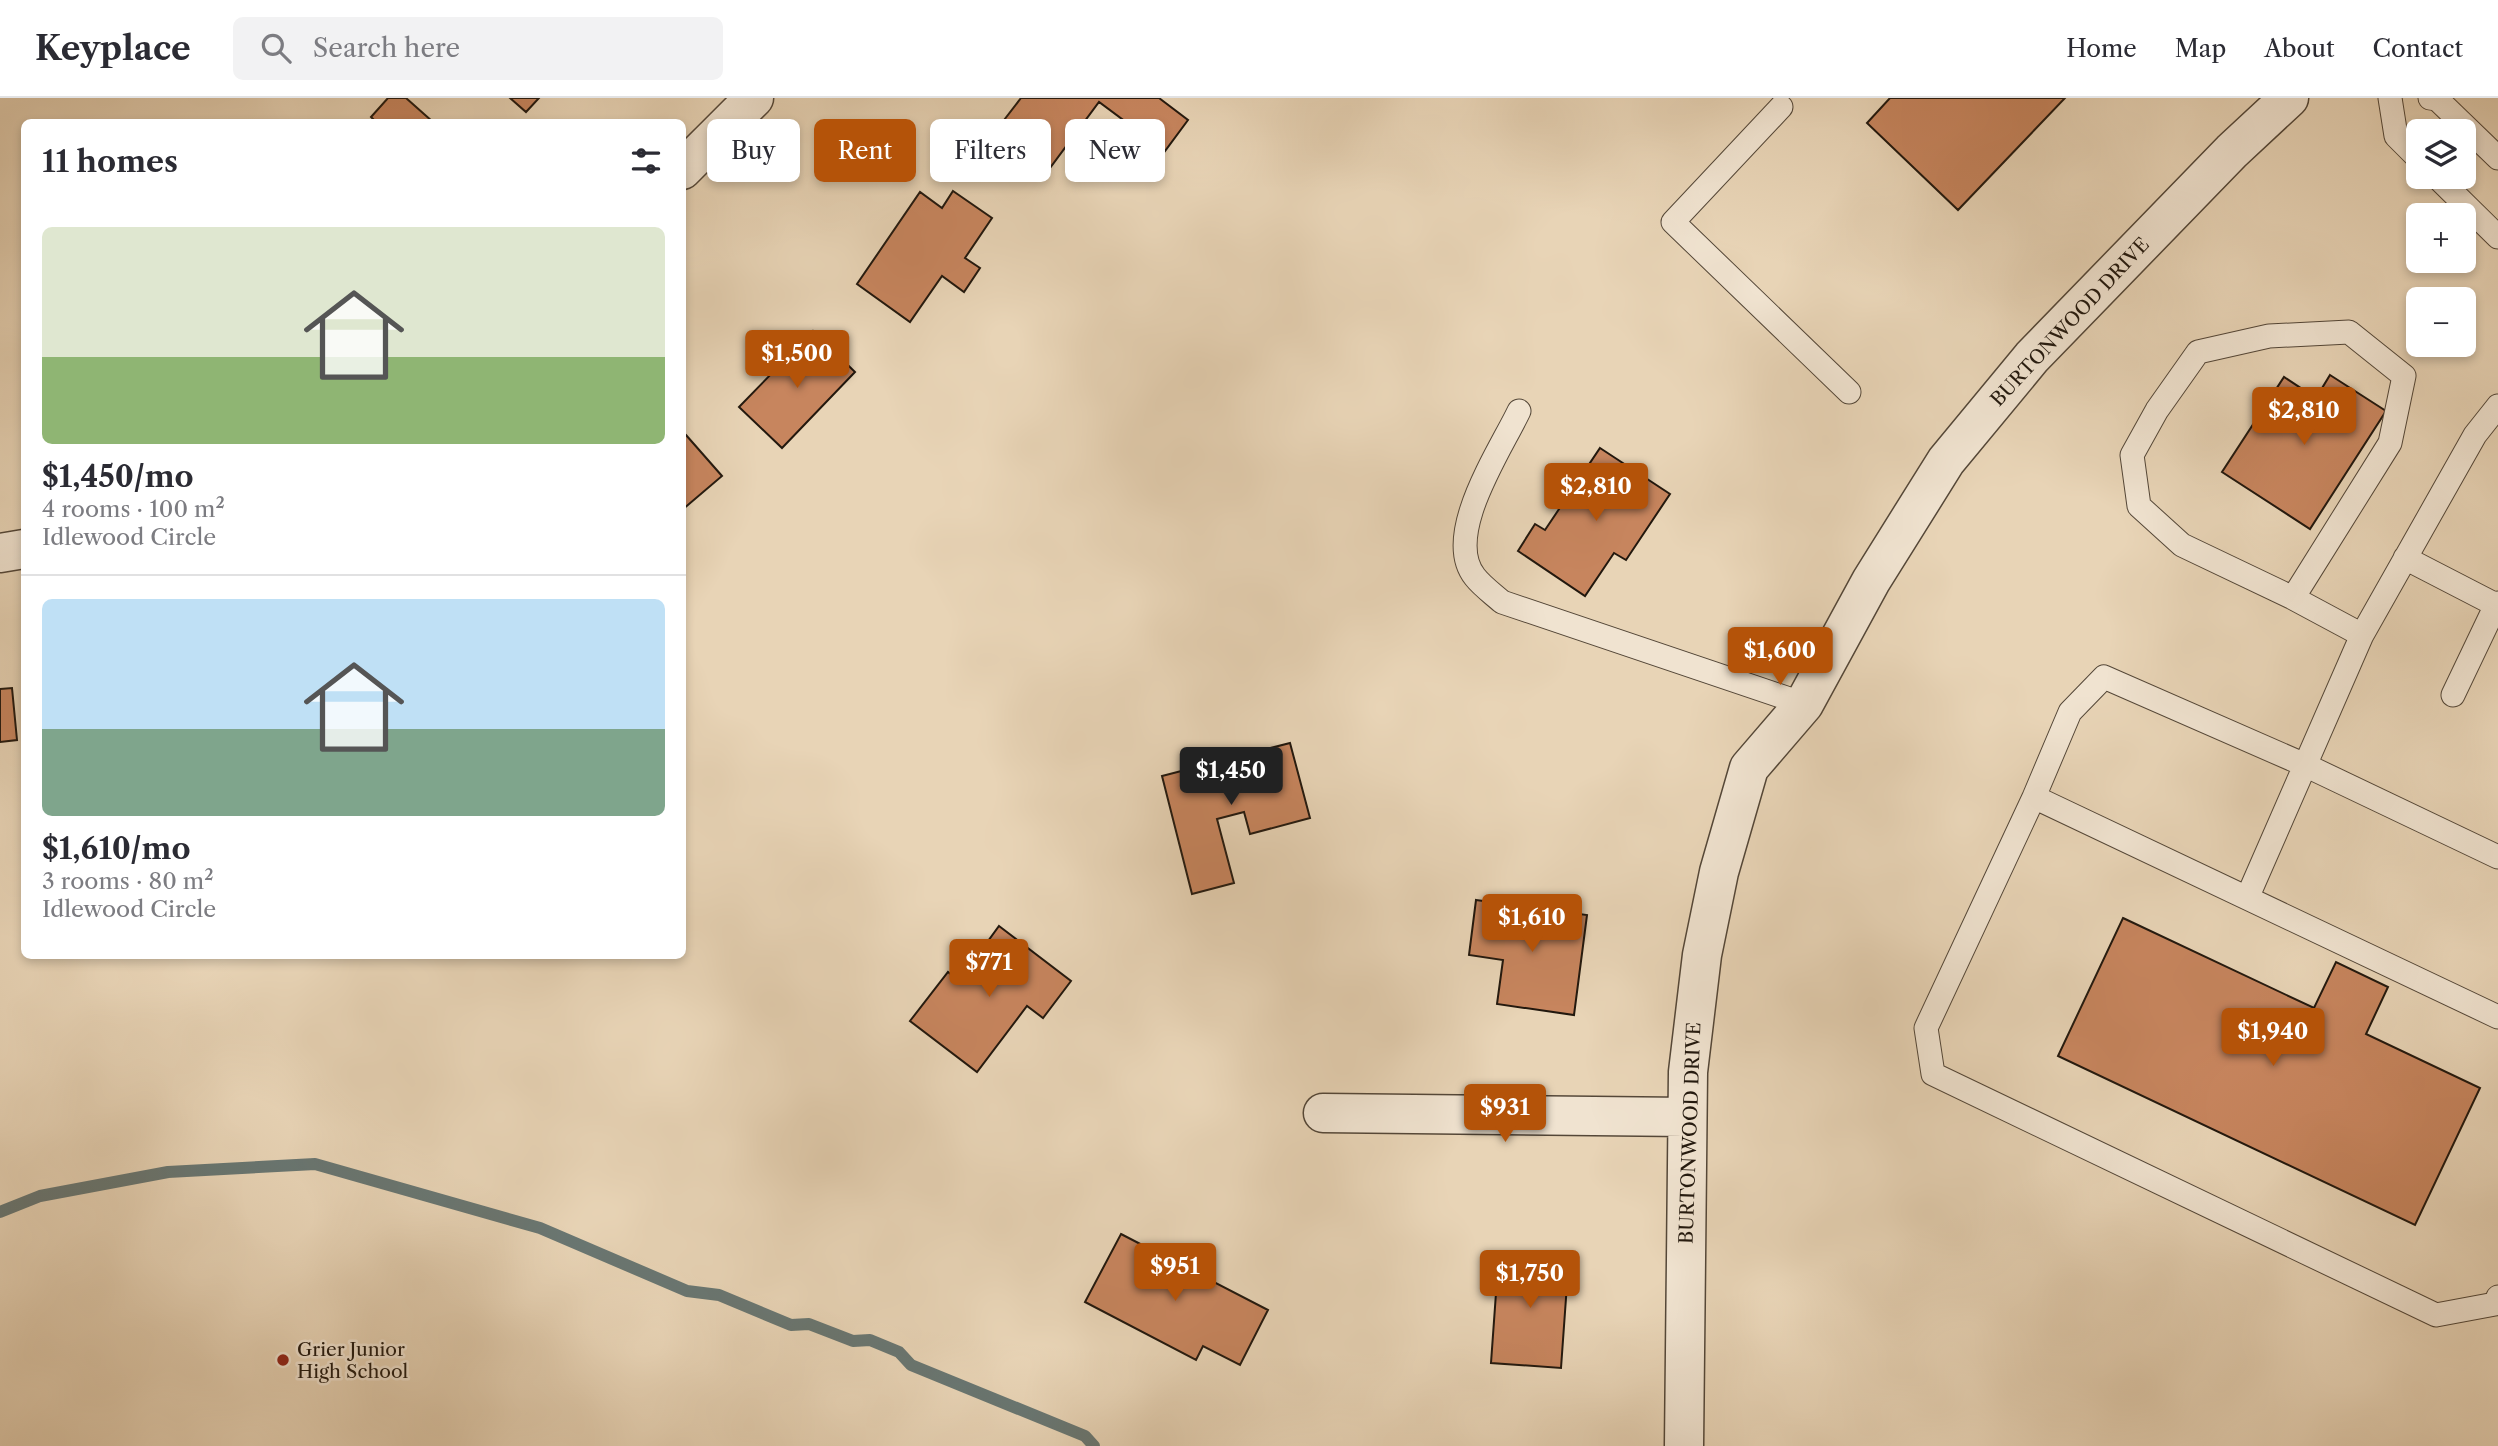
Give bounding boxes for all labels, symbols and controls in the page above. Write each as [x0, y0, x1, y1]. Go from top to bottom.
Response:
search box [233, 17, 723, 80]
text: Keyplace [35, 28, 191, 69]
icon: search [257, 29, 295, 67]
text: Search here [313, 32, 460, 64]
text: Home [2066, 34, 2137, 63]
text: Map [2175, 34, 2226, 63]
text: About [2264, 34, 2335, 63]
text: Contact [2373, 34, 2463, 63]
chip: Buy [707, 119, 800, 182]
chip: Rent [814, 119, 916, 182]
chip: Filters [930, 119, 1051, 182]
chip: New [1065, 119, 1165, 182]
map controls [2406, 119, 2476, 357]
button: layers [2406, 119, 2476, 189]
icon: filters [627, 142, 665, 180]
text: 11 homes [42, 143, 178, 180]
button: + [2406, 203, 2476, 273]
street label: BURTONWOOD DRIVE [1986, 233, 2154, 411]
icon: home [291, 272, 417, 398]
button: − [2406, 287, 2476, 357]
pin: $1,500 [740, 330, 854, 390]
text: $1,500 [761, 339, 833, 367]
pin: $2,810 [2247, 388, 2361, 447]
text: $2,810 [2268, 396, 2340, 424]
text: $1,450/mo [42, 458, 194, 495]
pin: $2,810 [1539, 464, 1653, 523]
text: $2,810 [1560, 472, 1632, 500]
text: 4 rooms · 100 m² [42, 495, 225, 523]
text: Idlewood Circle [42, 523, 216, 551]
pin: $1,600 [1723, 628, 1837, 687]
text: $1,600 [1744, 636, 1816, 664]
icon: home [291, 644, 417, 770]
pin: $1,450 [1174, 748, 1288, 807]
text: $1,450 [1196, 756, 1266, 784]
text: $1,610/mo [42, 830, 190, 867]
text: 3 rooms · 80 m² [42, 867, 214, 895]
pin: $1,610 [1475, 894, 1589, 954]
text: Idlewood Circle [42, 895, 216, 923]
text: $1,610 [1498, 903, 1566, 931]
pin: $771 [948, 940, 1030, 999]
text: $771 [965, 948, 1013, 976]
pin: $1,940 [2216, 1009, 2330, 1068]
text: $1,940 [2238, 1017, 2308, 1045]
street label: BURTONWOOD DRIVE [1675, 1022, 1705, 1244]
pin: $931 [1464, 1084, 1546, 1144]
text: $931 [1480, 1093, 1530, 1121]
pin: $951 [1134, 1244, 1216, 1303]
pin: $1,750 [1473, 1250, 1587, 1310]
text: $951 [1150, 1252, 1200, 1280]
text: $1,750 [1496, 1259, 1564, 1287]
place label: Grier Junior High School [297, 1338, 409, 1383]
marker: Grier Junior High School [275, 1352, 291, 1368]

